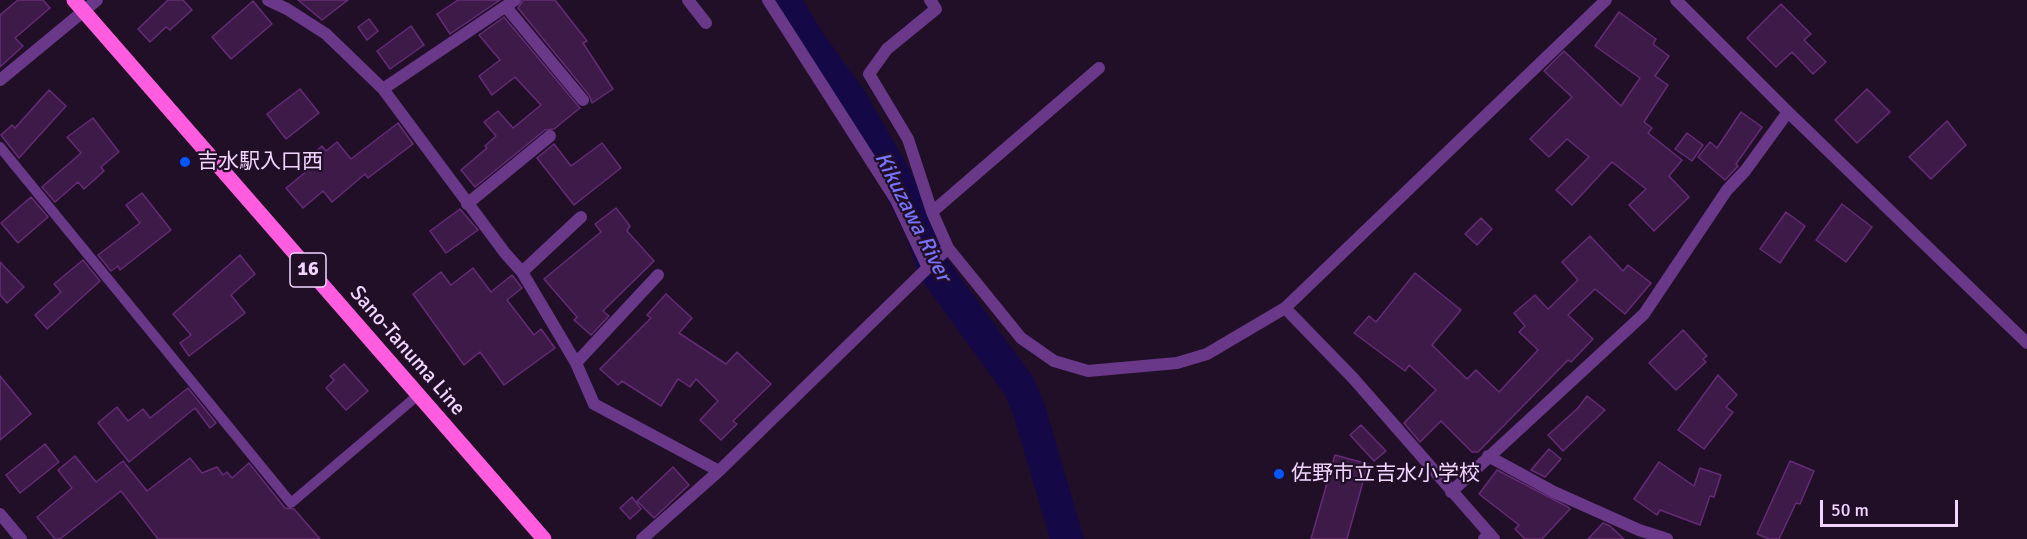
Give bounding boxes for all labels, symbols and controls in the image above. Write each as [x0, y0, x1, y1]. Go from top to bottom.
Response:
water label: Kikuzawa River [868, 148, 956, 286]
place label: 吉水駅入口西 [197, 149, 323, 175]
marker: 吉水駅入口西 [178, 155, 192, 169]
road number: 16 [290, 253, 326, 287]
street label: Sano-Tanuma Line [344, 281, 470, 421]
place label: 佐野市立吉水小学校 [1291, 461, 1480, 487]
marker: 佐野市立吉水小学校 [1272, 467, 1286, 481]
scale bar [1823, 488, 1961, 526]
text: 50 m [1831, 499, 1869, 521]

